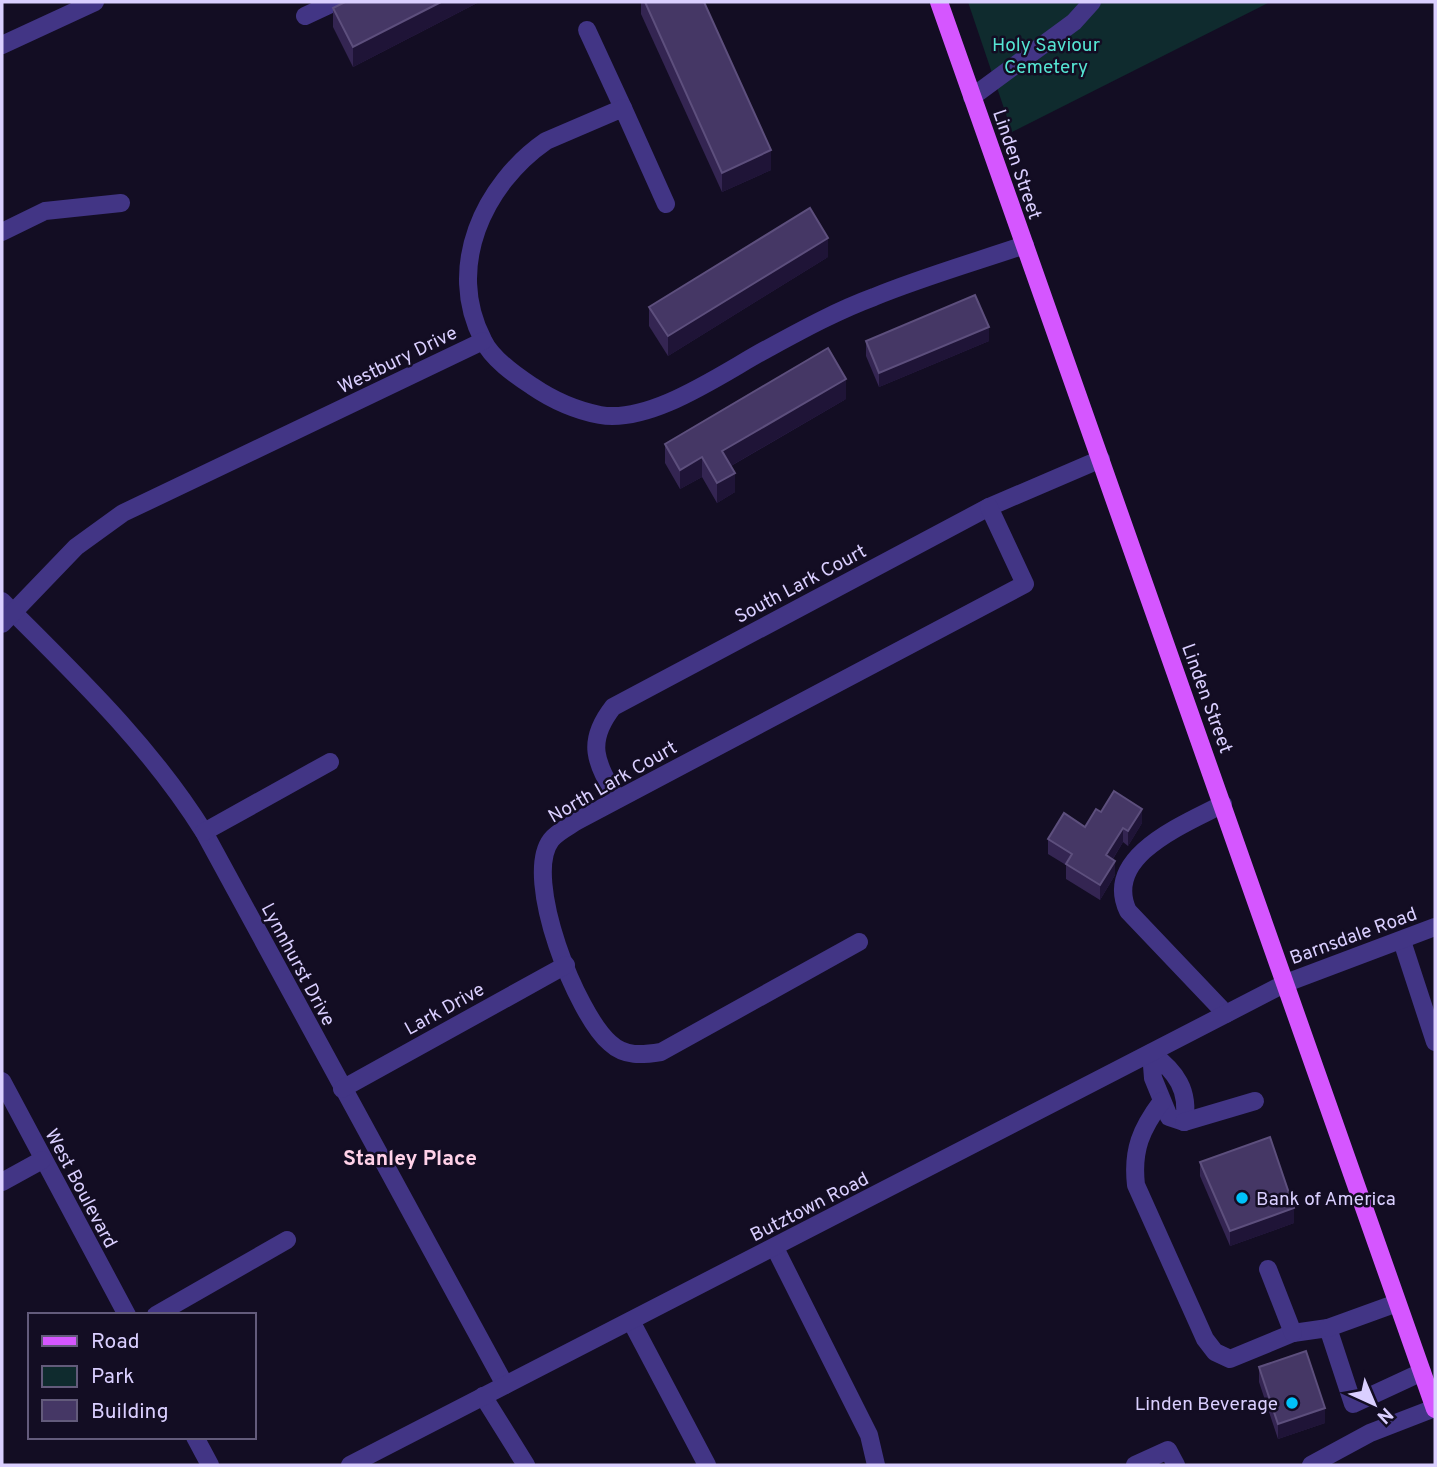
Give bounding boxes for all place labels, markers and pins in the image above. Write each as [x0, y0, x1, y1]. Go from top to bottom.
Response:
place label: Bank of America [1256, 1188, 1396, 1212]
marker: Bank of America [1234, 1190, 1250, 1206]
place label: Linden Beverage [1135, 1393, 1278, 1417]
marker: Linden Beverage [1284, 1395, 1300, 1411]

